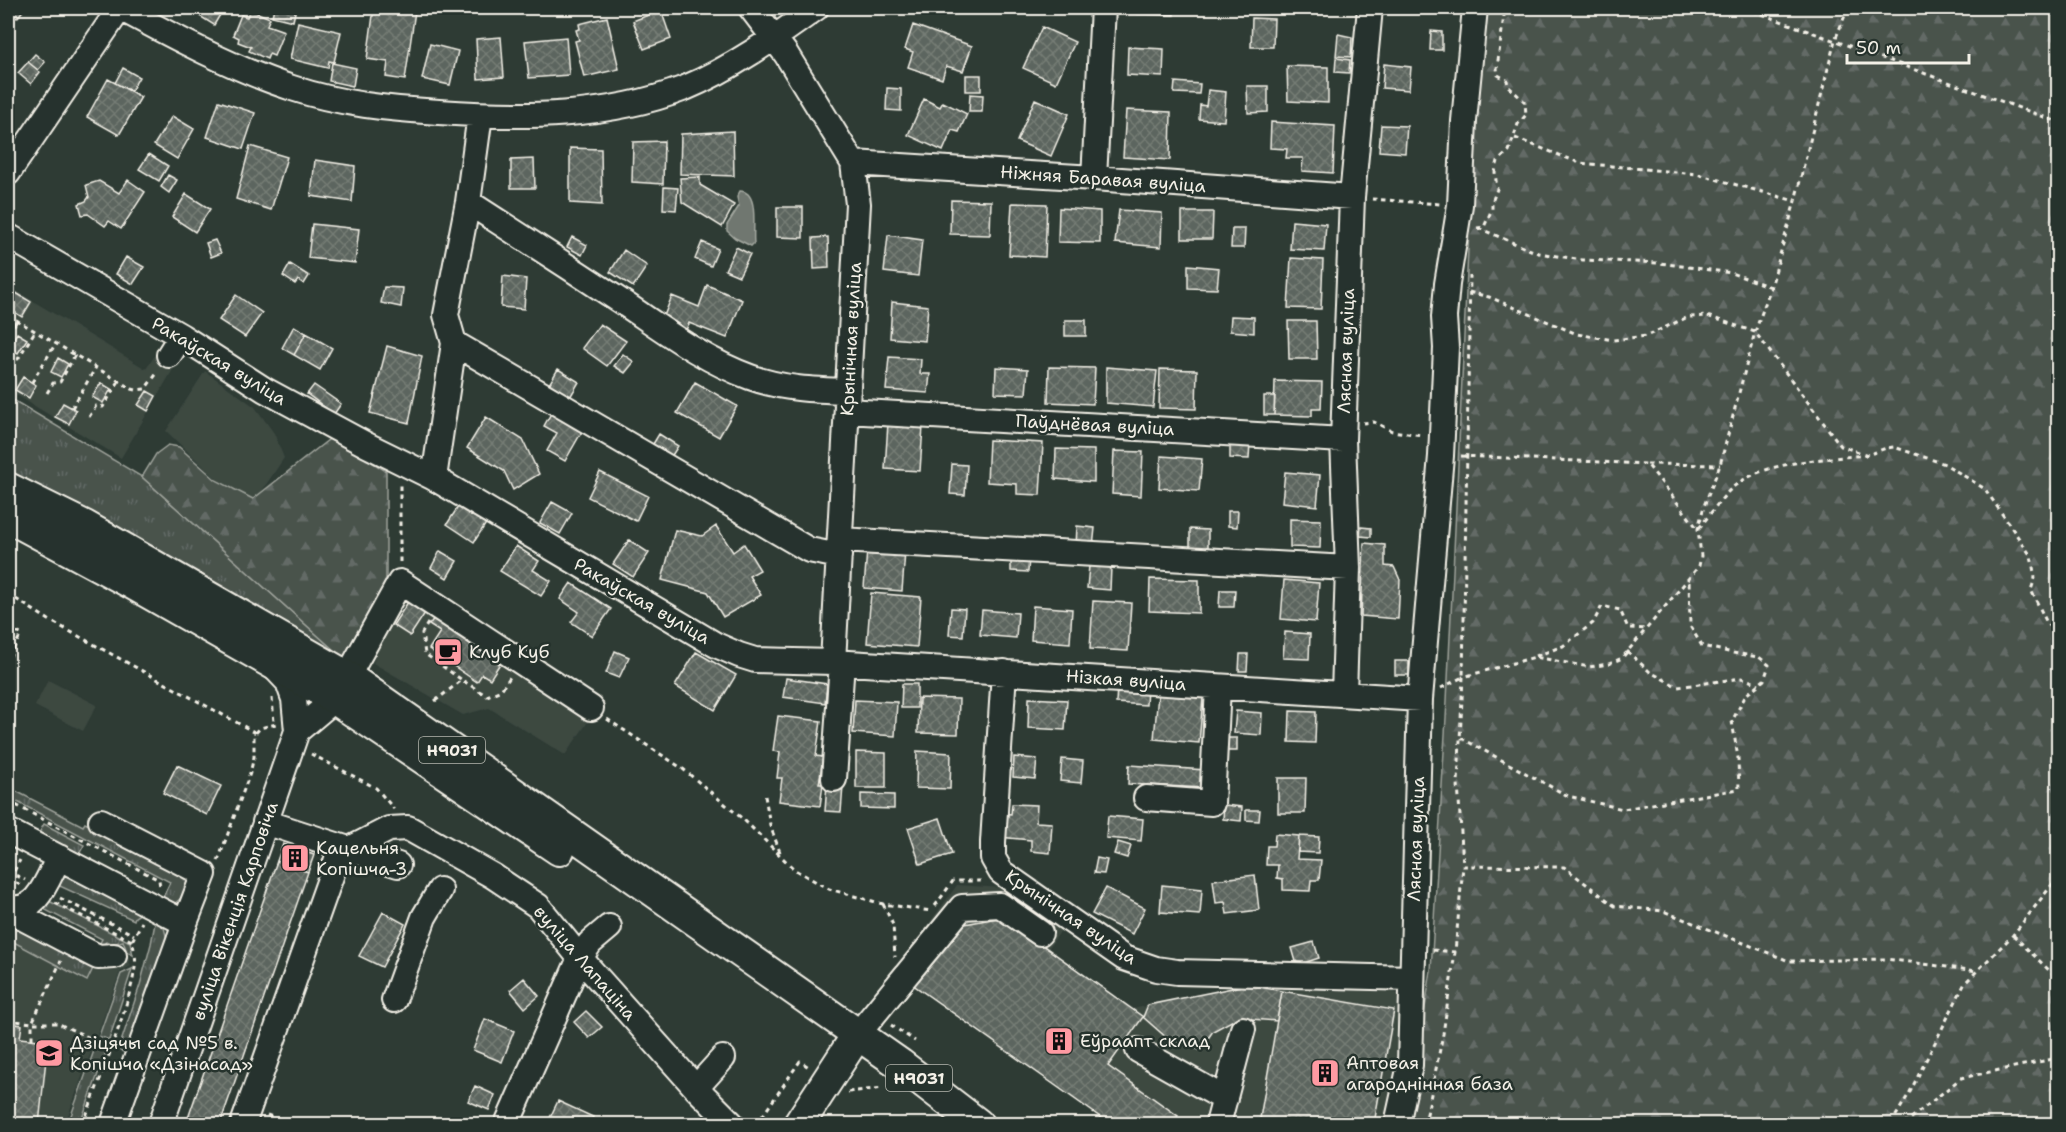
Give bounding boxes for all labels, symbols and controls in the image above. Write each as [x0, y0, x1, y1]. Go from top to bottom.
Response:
scale bar [1847, 27, 1968, 65]
text: 50 m [1856, 36, 1901, 60]
street label: Ніжняя Баравая вуліца [999, 160, 1207, 198]
street label: Крынічная вуліца [835, 261, 867, 417]
street label: Лясная вуліца [1332, 288, 1360, 414]
street label: Ракаўская вуліца [147, 311, 291, 411]
street label: Паўднёвая вуліца [1015, 409, 1175, 441]
street label: Ракаўская вуліца [570, 552, 714, 650]
cafe icon: Клуб Куб [432, 636, 464, 668]
place label: Клуб Куб [469, 640, 550, 664]
street label: Нізкая вуліца [1065, 664, 1187, 696]
road number: Н9031 [419, 737, 485, 763]
street label: Лясная вуліца [1402, 776, 1430, 902]
street label: вуліца Вікенція Карповіча [186, 798, 284, 1024]
place label: Кацельня Копішча-3 [316, 836, 407, 881]
building icon: Кацельня Копішча-3 [279, 842, 311, 874]
street label: Крынічная вуліца [1000, 864, 1142, 970]
street label: вуліца Лапаціна [528, 900, 642, 1026]
building icon: Еўраапт склад [1043, 1025, 1075, 1057]
place label: Еўраапт склад [1080, 1029, 1211, 1053]
place label: Дзіцячы сад №5 в. Копішча «Дзінасад» [70, 1031, 253, 1076]
school or university icon: Дзіцячы сад №5 в. Копішча «Дзінасад» [33, 1037, 65, 1069]
place label: Аптовая агароднінная база [1346, 1051, 1513, 1096]
building icon: Аптовая агароднінная база [1309, 1057, 1341, 1089]
road number: Н9031 [886, 1065, 952, 1091]

